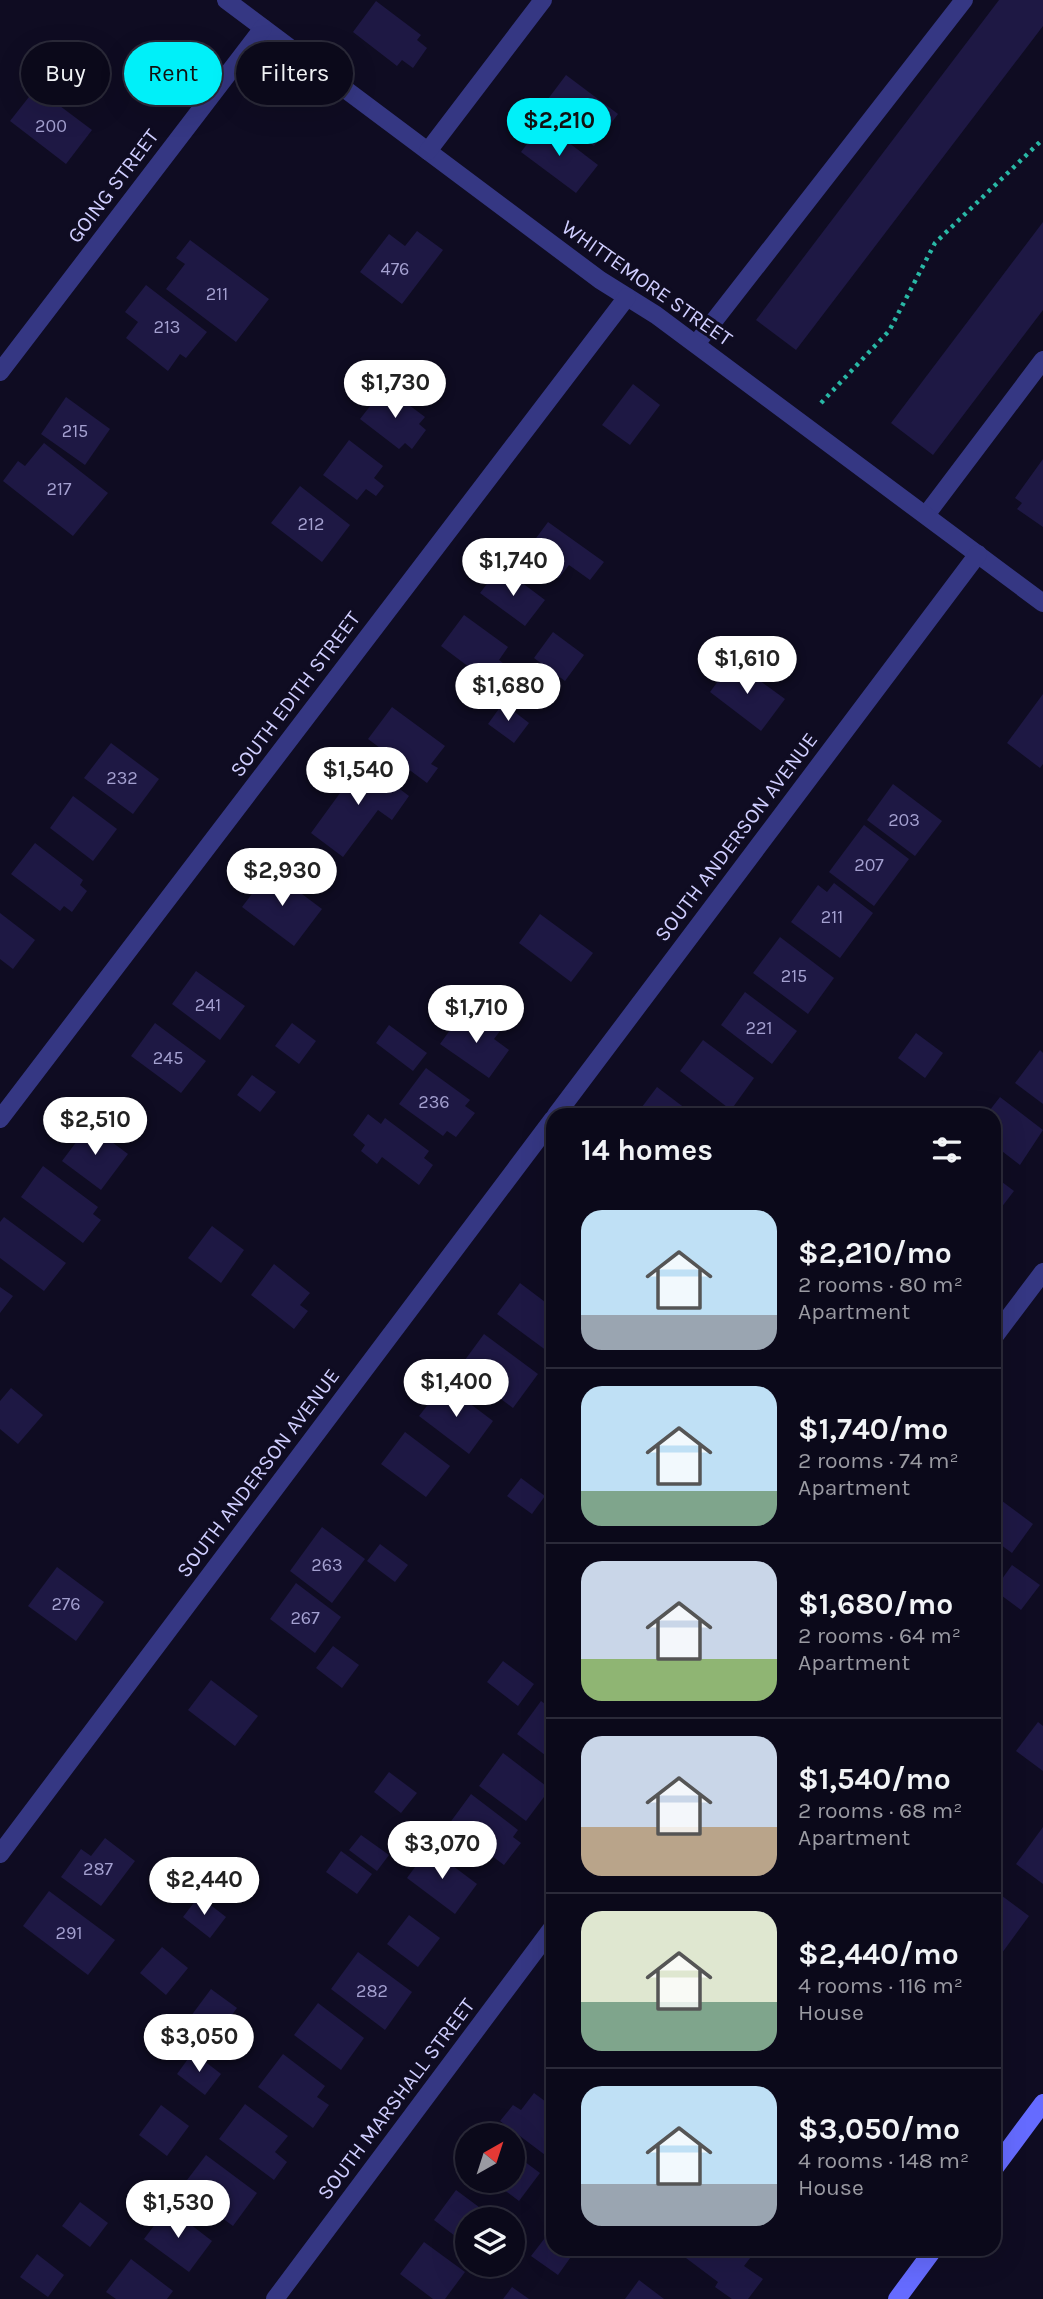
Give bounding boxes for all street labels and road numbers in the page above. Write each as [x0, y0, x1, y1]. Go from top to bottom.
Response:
street label: GOING STREET [62, 124, 164, 248]
street label: WHITTEMORE STREET [557, 215, 737, 351]
street label: SOUTH EDITH STREET [225, 606, 365, 781]
street label: SOUTH ANDERSON AVENUE [650, 728, 822, 946]
street label: SOUTH ANDERSON AVENUE [172, 1364, 344, 1582]
street label: SOUTH MARSHALL STREET [312, 1993, 480, 2204]

